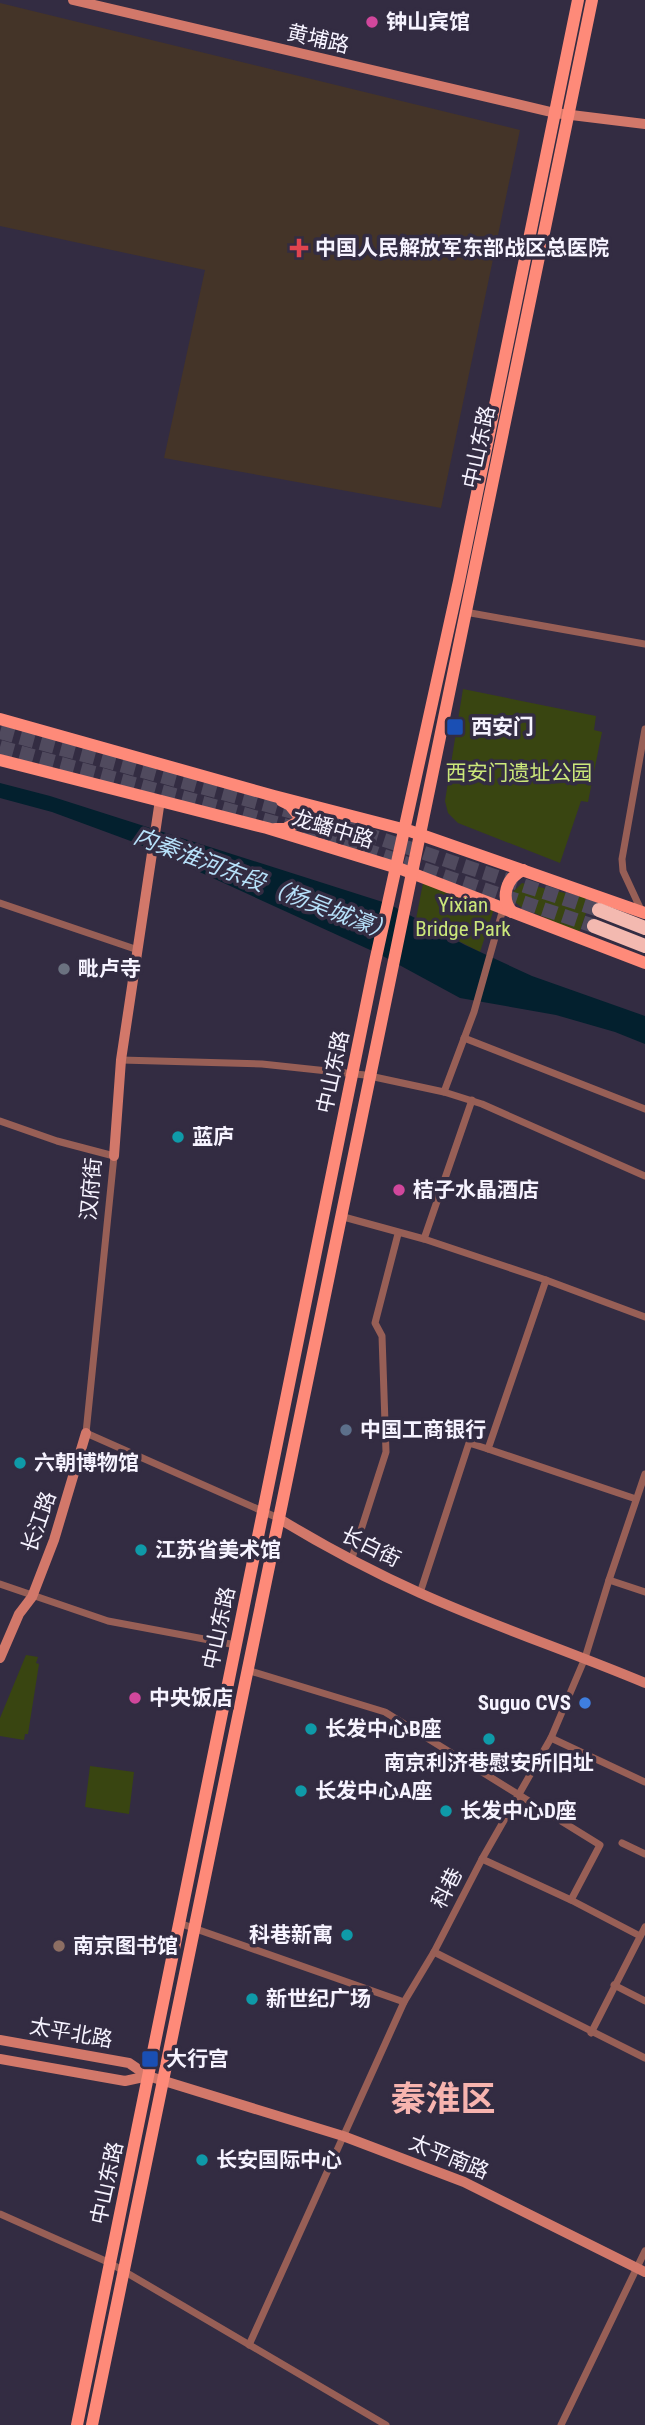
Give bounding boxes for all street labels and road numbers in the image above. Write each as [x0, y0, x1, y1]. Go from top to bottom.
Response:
street label: 黄埔路 [285, 20, 351, 58]
street label: 中山东路 [459, 403, 499, 491]
street label: 龙蟠中路 [289, 805, 377, 853]
street label: 中山东路 [313, 1028, 353, 1116]
street label: 汉府街 [76, 1157, 106, 1221]
street label: 长江路 [17, 1488, 61, 1556]
street label: 长白街 [337, 1522, 405, 1572]
street label: 中山东路 [199, 1584, 239, 1672]
street label: 科巷 [427, 1864, 467, 1912]
street label: 太平北路 [28, 2014, 114, 2052]
street label: 太平南路 [406, 2130, 492, 2184]
street label: 中山东路 [87, 2139, 127, 2227]

